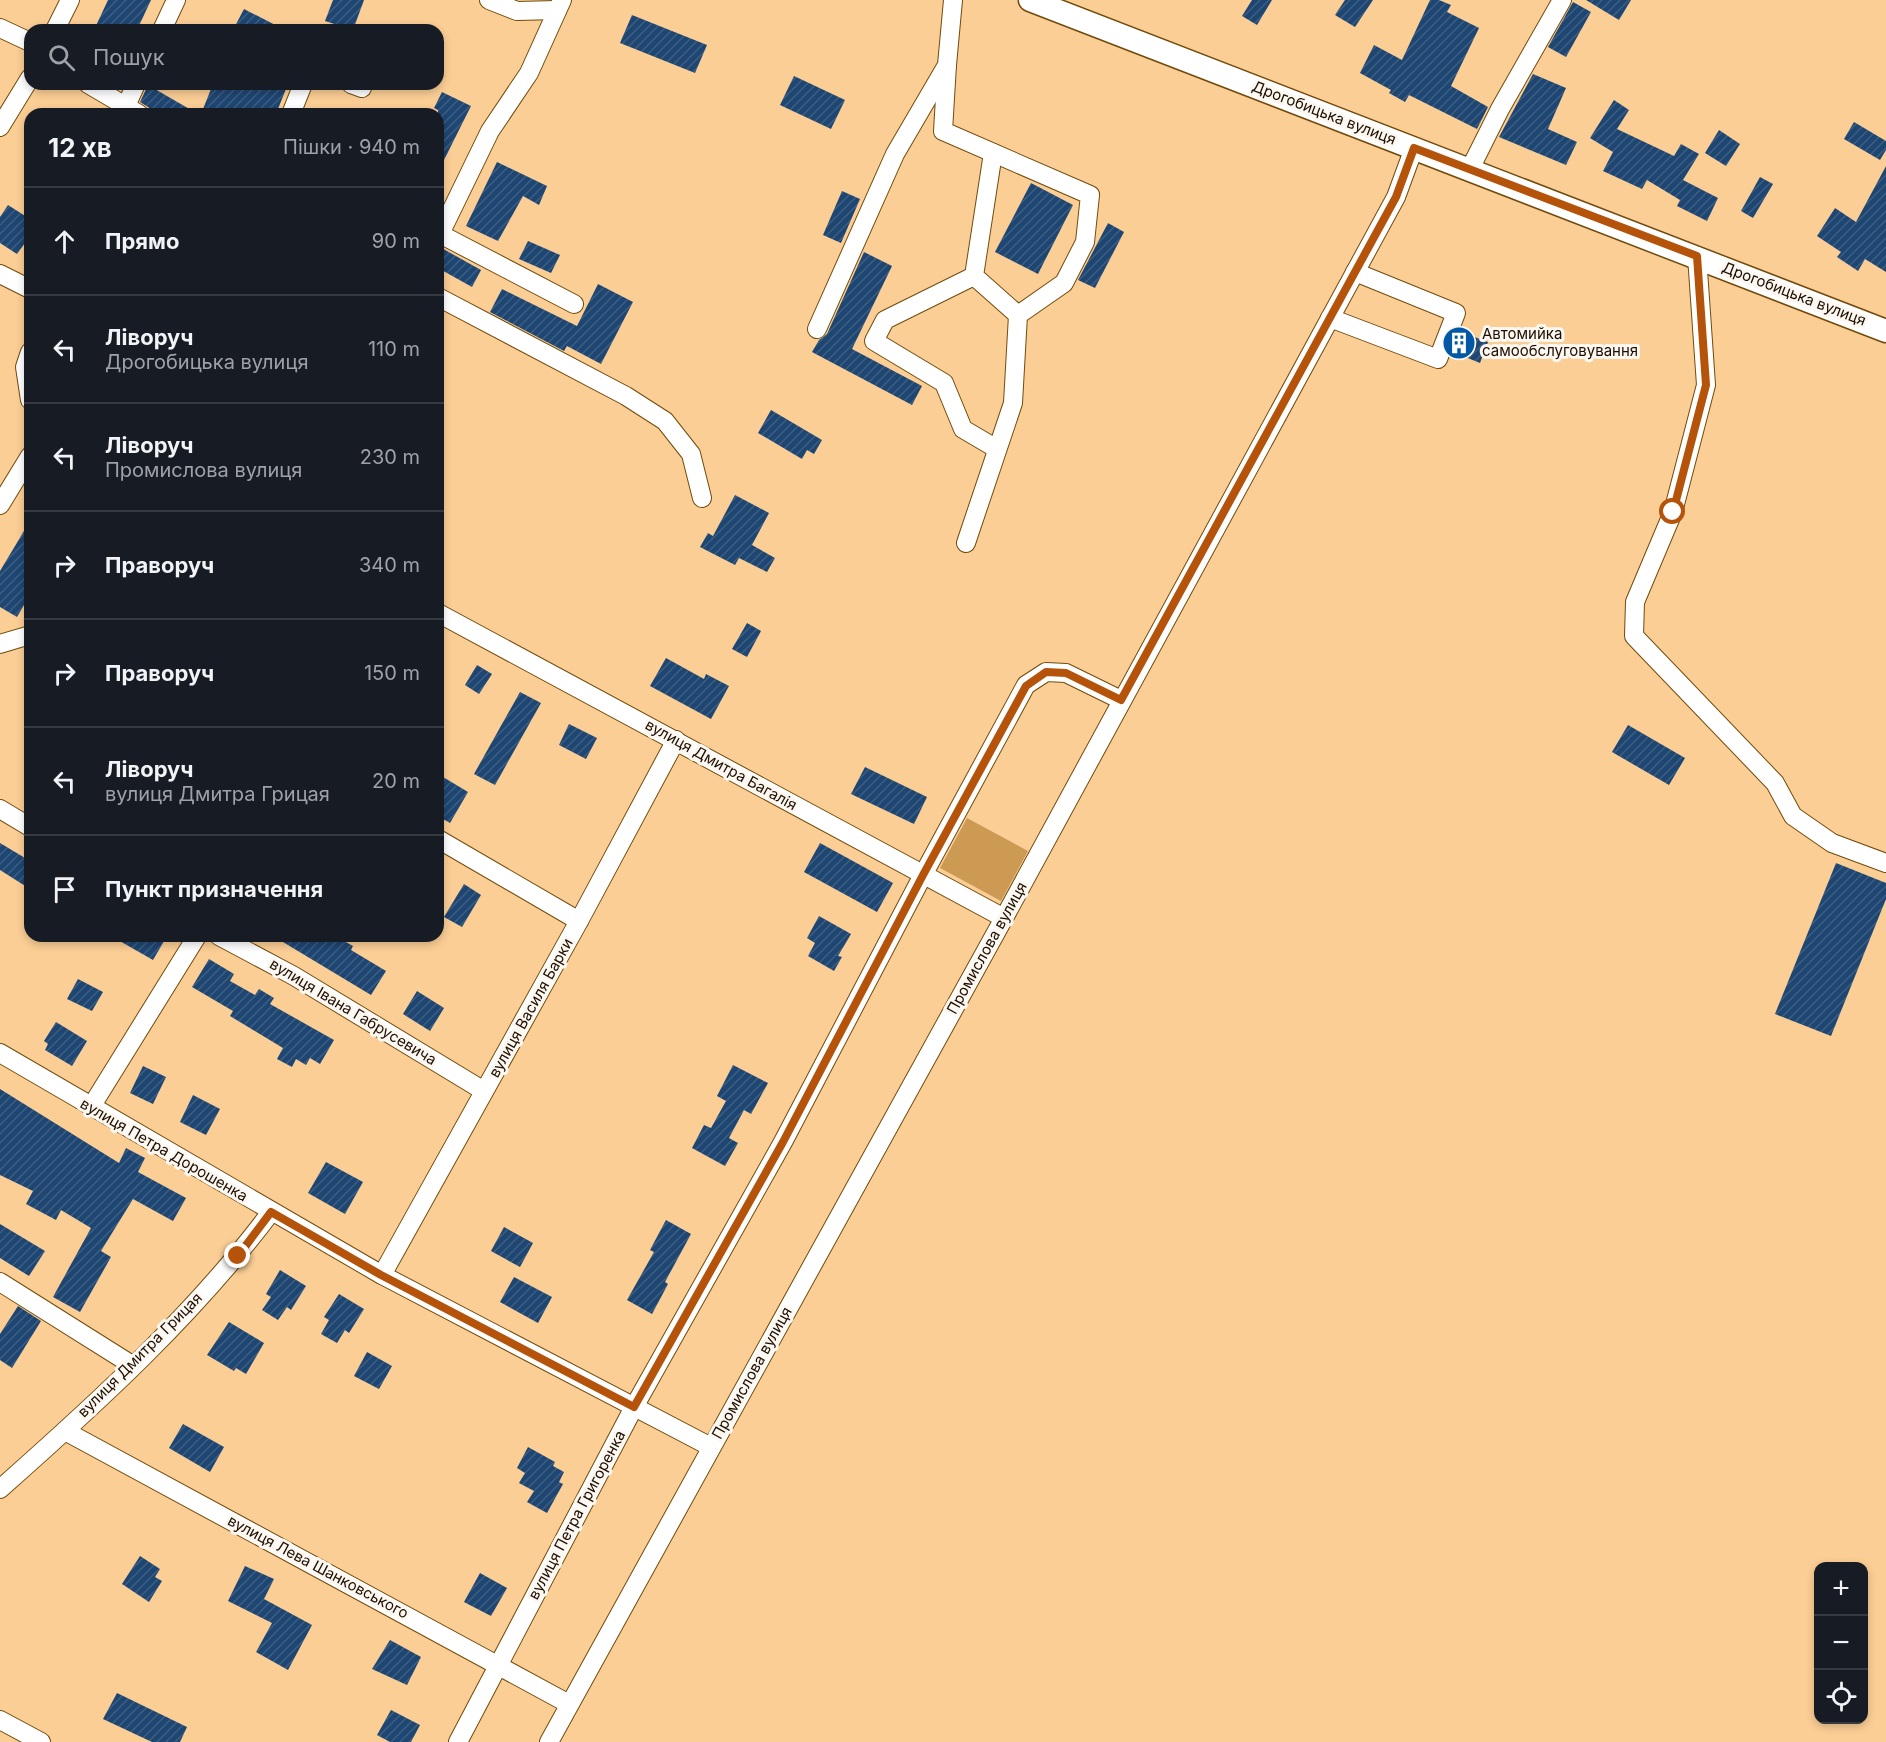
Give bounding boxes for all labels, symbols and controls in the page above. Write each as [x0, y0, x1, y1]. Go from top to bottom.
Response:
search box [24, 24, 444, 90]
icon: search [45, 41, 78, 74]
text: Пошук [93, 44, 165, 70]
street label: Дрогобицька вулиця [1250, 76, 1399, 149]
text: 12 хв [48, 132, 112, 163]
text: Пішки · 940 m [283, 135, 420, 159]
icon: ahead [48, 225, 81, 258]
text: Прямо [105, 228, 179, 254]
text: 90 m [372, 229, 420, 253]
street label: Дрогобицька вулиця [1720, 257, 1869, 330]
text: Ліворуч [105, 324, 193, 350]
place label: Автомийка самообслуговування [1482, 324, 1638, 360]
building icon: Автомийка самообслуговування [1441, 325, 1477, 361]
icon: left [48, 333, 81, 366]
text: 110 m [368, 337, 420, 361]
text: Дрогобицька вулиця [105, 350, 308, 374]
text: Ліворуч [105, 432, 193, 458]
icon: left [48, 441, 81, 474]
text: 230 m [360, 445, 420, 469]
text: Промислова вулиця [105, 458, 302, 482]
route start [1659, 498, 1685, 524]
icon: right [48, 549, 81, 582]
text: Праворуч [105, 552, 214, 578]
text: 340 m [359, 553, 420, 577]
icon: right [48, 657, 81, 690]
text: Праворуч [105, 660, 214, 686]
text: 150 m [364, 661, 420, 685]
street label: вулиця Дмитра Багалія [642, 715, 801, 814]
text: Ліворуч [105, 756, 193, 782]
icon: left [48, 765, 81, 798]
text: 20 m [372, 769, 420, 793]
text: вулиця Дмитра Грицая [105, 782, 330, 806]
icon: arrive [48, 873, 81, 906]
text: Пункт призначення [105, 876, 323, 902]
street label: Промислова вулиця [942, 878, 1031, 1017]
street label: вулиця Василя Барки [484, 935, 577, 1081]
street label: вулиця Івана Габрусевича [266, 954, 440, 1069]
street label: вулиця Петра Дорошенка [77, 1094, 251, 1205]
route end [224, 1242, 250, 1268]
street label: вулиця Дмитра Грицая [73, 1288, 206, 1421]
street label: Промислова вулиця [707, 1303, 796, 1442]
street label: вулиця Петра Григоренка [524, 1427, 629, 1603]
street label: вулиця Лева Шанковського [224, 1511, 412, 1622]
map controls [1814, 1562, 1868, 1724]
button: + [1814, 1562, 1868, 1616]
button: − [1814, 1616, 1868, 1670]
button: locate [1814, 1670, 1868, 1724]

